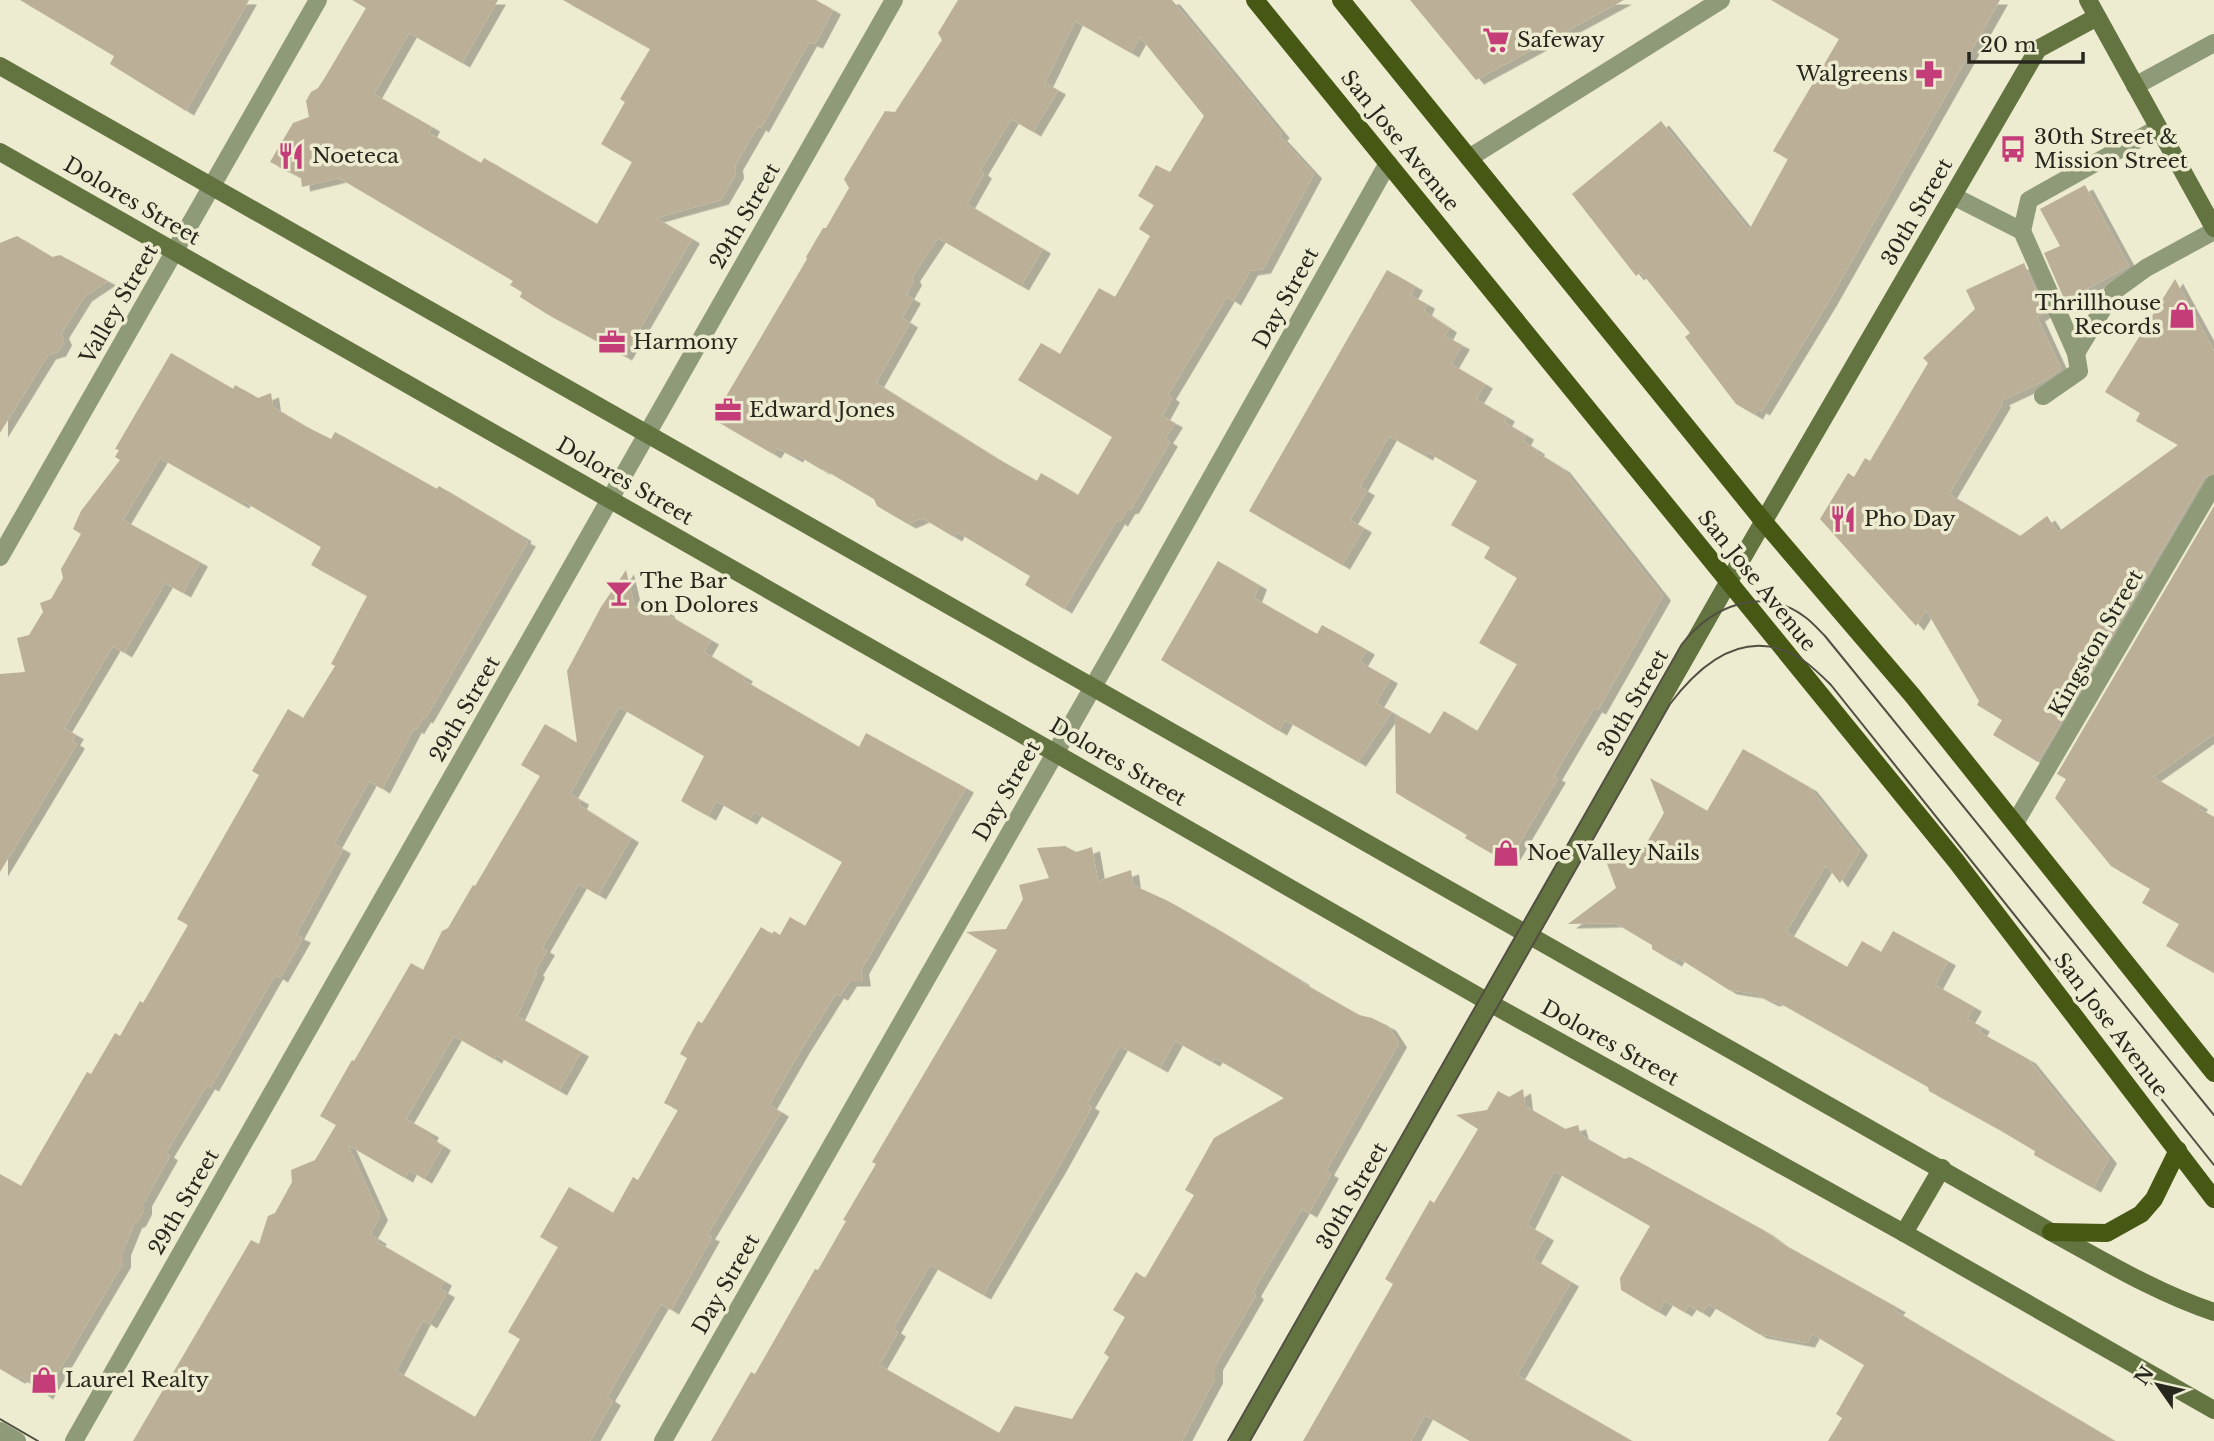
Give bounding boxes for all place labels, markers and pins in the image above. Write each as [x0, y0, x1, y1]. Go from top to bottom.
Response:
supermarket icon: Safeway [1481, 25, 1511, 55]
place label: Safeway [1517, 27, 1605, 53]
pharmacy icon: Walgreens [1914, 59, 1944, 89]
place label: Walgreens [1795, 61, 1908, 87]
place label: 30th Street & Mission Street [2034, 124, 2188, 174]
bus stop icon: 30th Street & Mission Street [1998, 134, 2028, 164]
restaurant icon: Noeteca [276, 141, 306, 171]
place label: Noeteca [312, 143, 399, 169]
place label: Thrillhouse Records [2035, 290, 2161, 340]
shop icon: Thrillhouse Records [2167, 300, 2197, 330]
office icon: Harmony [597, 327, 627, 357]
place label: Harmony [633, 329, 738, 355]
office icon: Edward Jones [713, 395, 743, 425]
place label: Edward Jones [749, 397, 895, 423]
restaurant icon: Pho Day [1828, 504, 1858, 534]
place label: Pho Day [1864, 506, 1956, 532]
place label: The Bar on Dolores [640, 568, 758, 618]
bar icon: The Bar on Dolores [604, 578, 634, 608]
shop icon: Noe Valley Nails [1491, 838, 1521, 868]
place label: Noe Valley Nails [1527, 840, 1700, 866]
shop icon: Laurel Realty [29, 1365, 59, 1395]
place label: Laurel Realty [65, 1367, 209, 1393]

